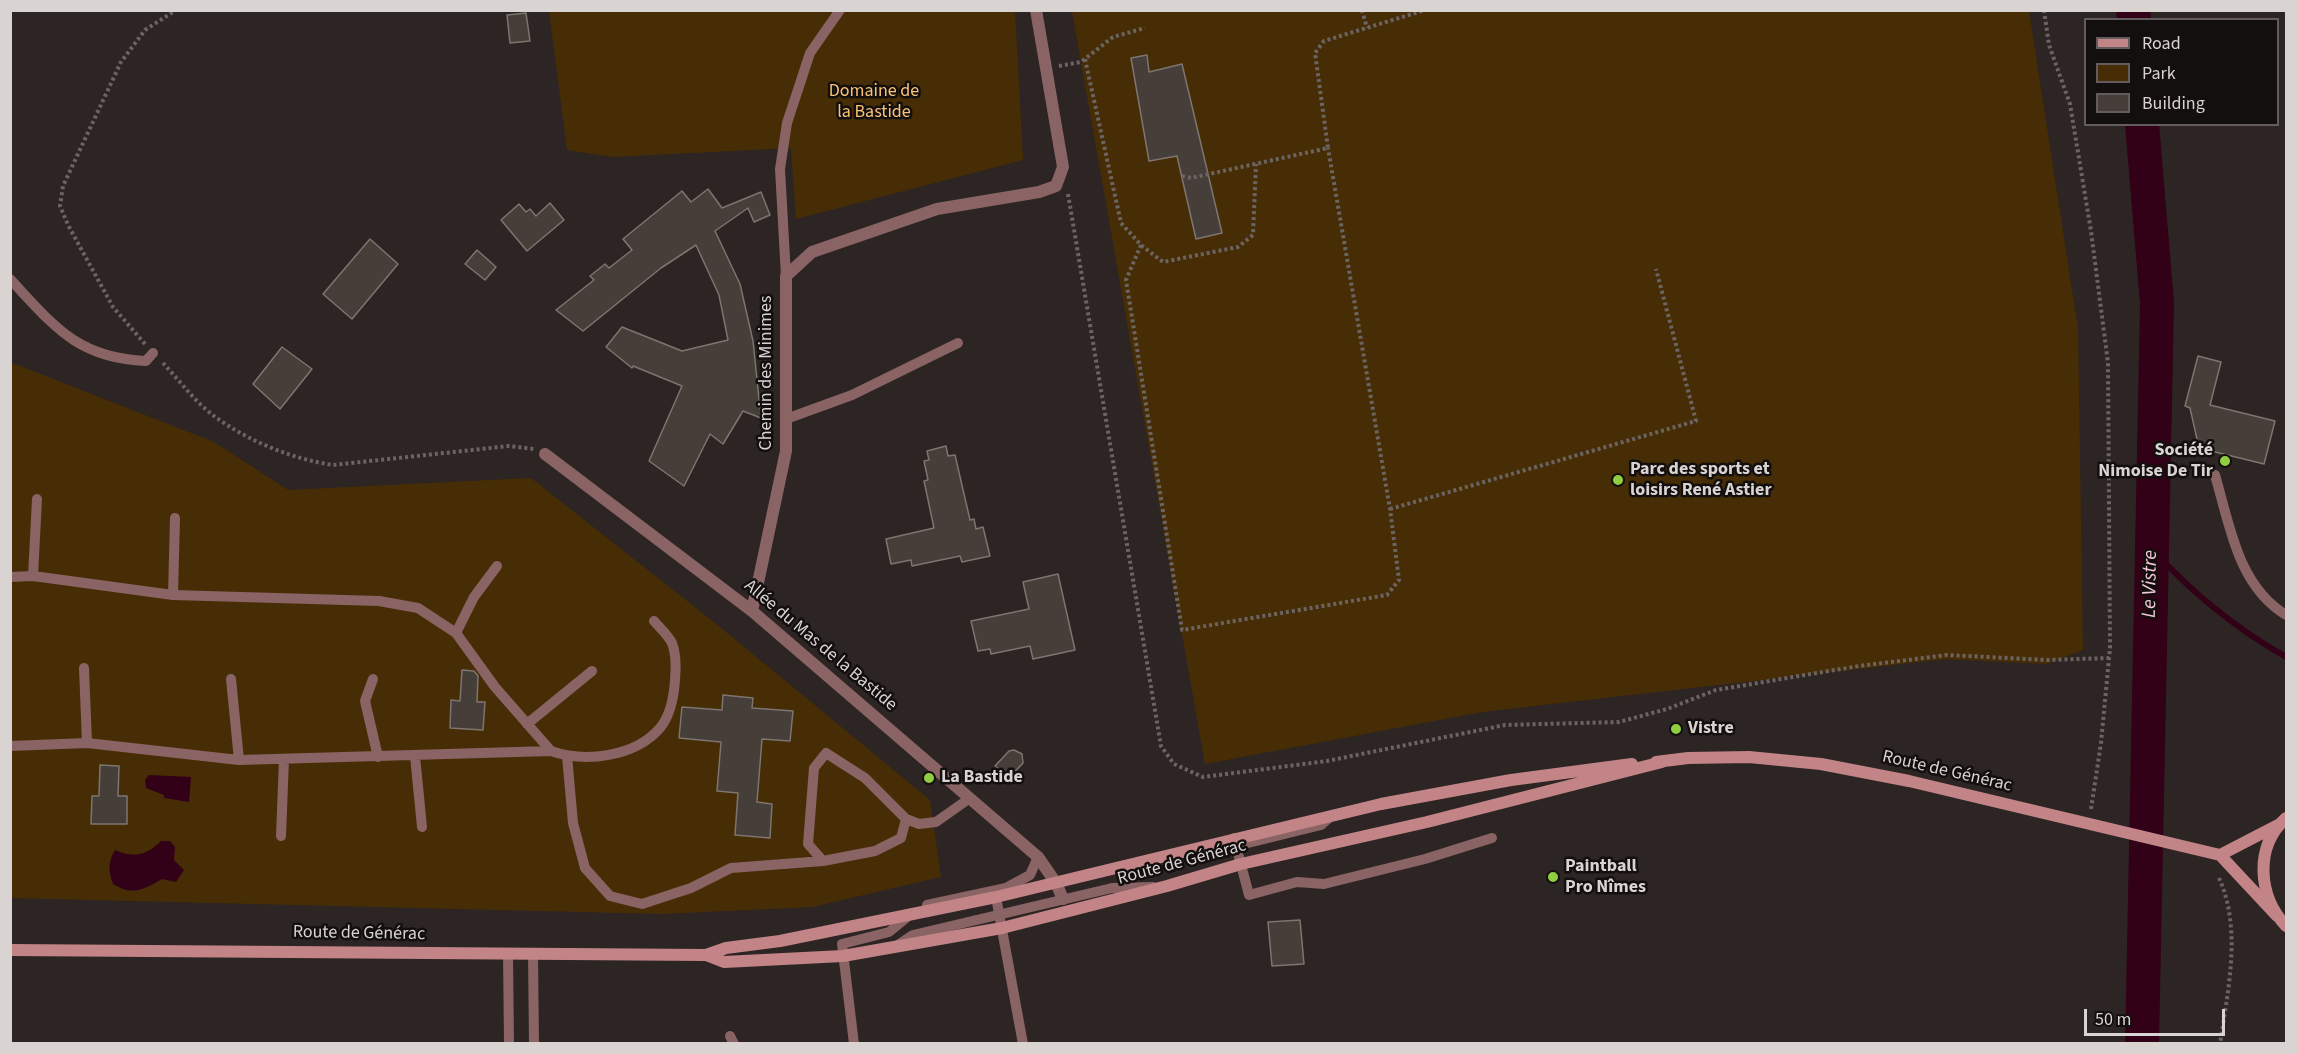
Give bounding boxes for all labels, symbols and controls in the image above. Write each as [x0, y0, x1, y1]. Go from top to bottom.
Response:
legend [2084, 18, 2279, 126]
text: Road [2142, 31, 2181, 56]
text: Park [2142, 61, 2176, 86]
park label: Domaine de la Bastide [829, 81, 919, 124]
text: Building [2142, 91, 2205, 116]
street label: Chemin des Minimes [756, 295, 778, 451]
place label: Société Nimoise De Tir [2098, 440, 2213, 482]
marker: Société Nimoise De Tir [2218, 454, 2232, 468]
place label: Parc des sports et loisirs René Astier [1630, 459, 1772, 502]
marker: Parc des sports et loisirs René Astier [1611, 473, 1625, 487]
water label: Le Vistre [2138, 550, 2164, 618]
street label: Allée du Mas de la Bastide [739, 576, 901, 716]
place label: Vistre [1688, 718, 1734, 740]
marker: Vistre [1669, 722, 1683, 736]
street label: Route de Générac [1880, 747, 2014, 797]
place label: La Bastide [941, 767, 1023, 789]
marker: La Bastide [922, 771, 936, 785]
street label: Route de Générac [1115, 835, 1249, 891]
place label: Paintball Pro Nîmes [1565, 856, 1646, 898]
marker: Paintball Pro Nîmes [1546, 870, 1560, 884]
street label: Route de Générac [293, 922, 425, 946]
scale bar [2087, 997, 2228, 1035]
text: 50 m [2095, 1007, 2131, 1032]

